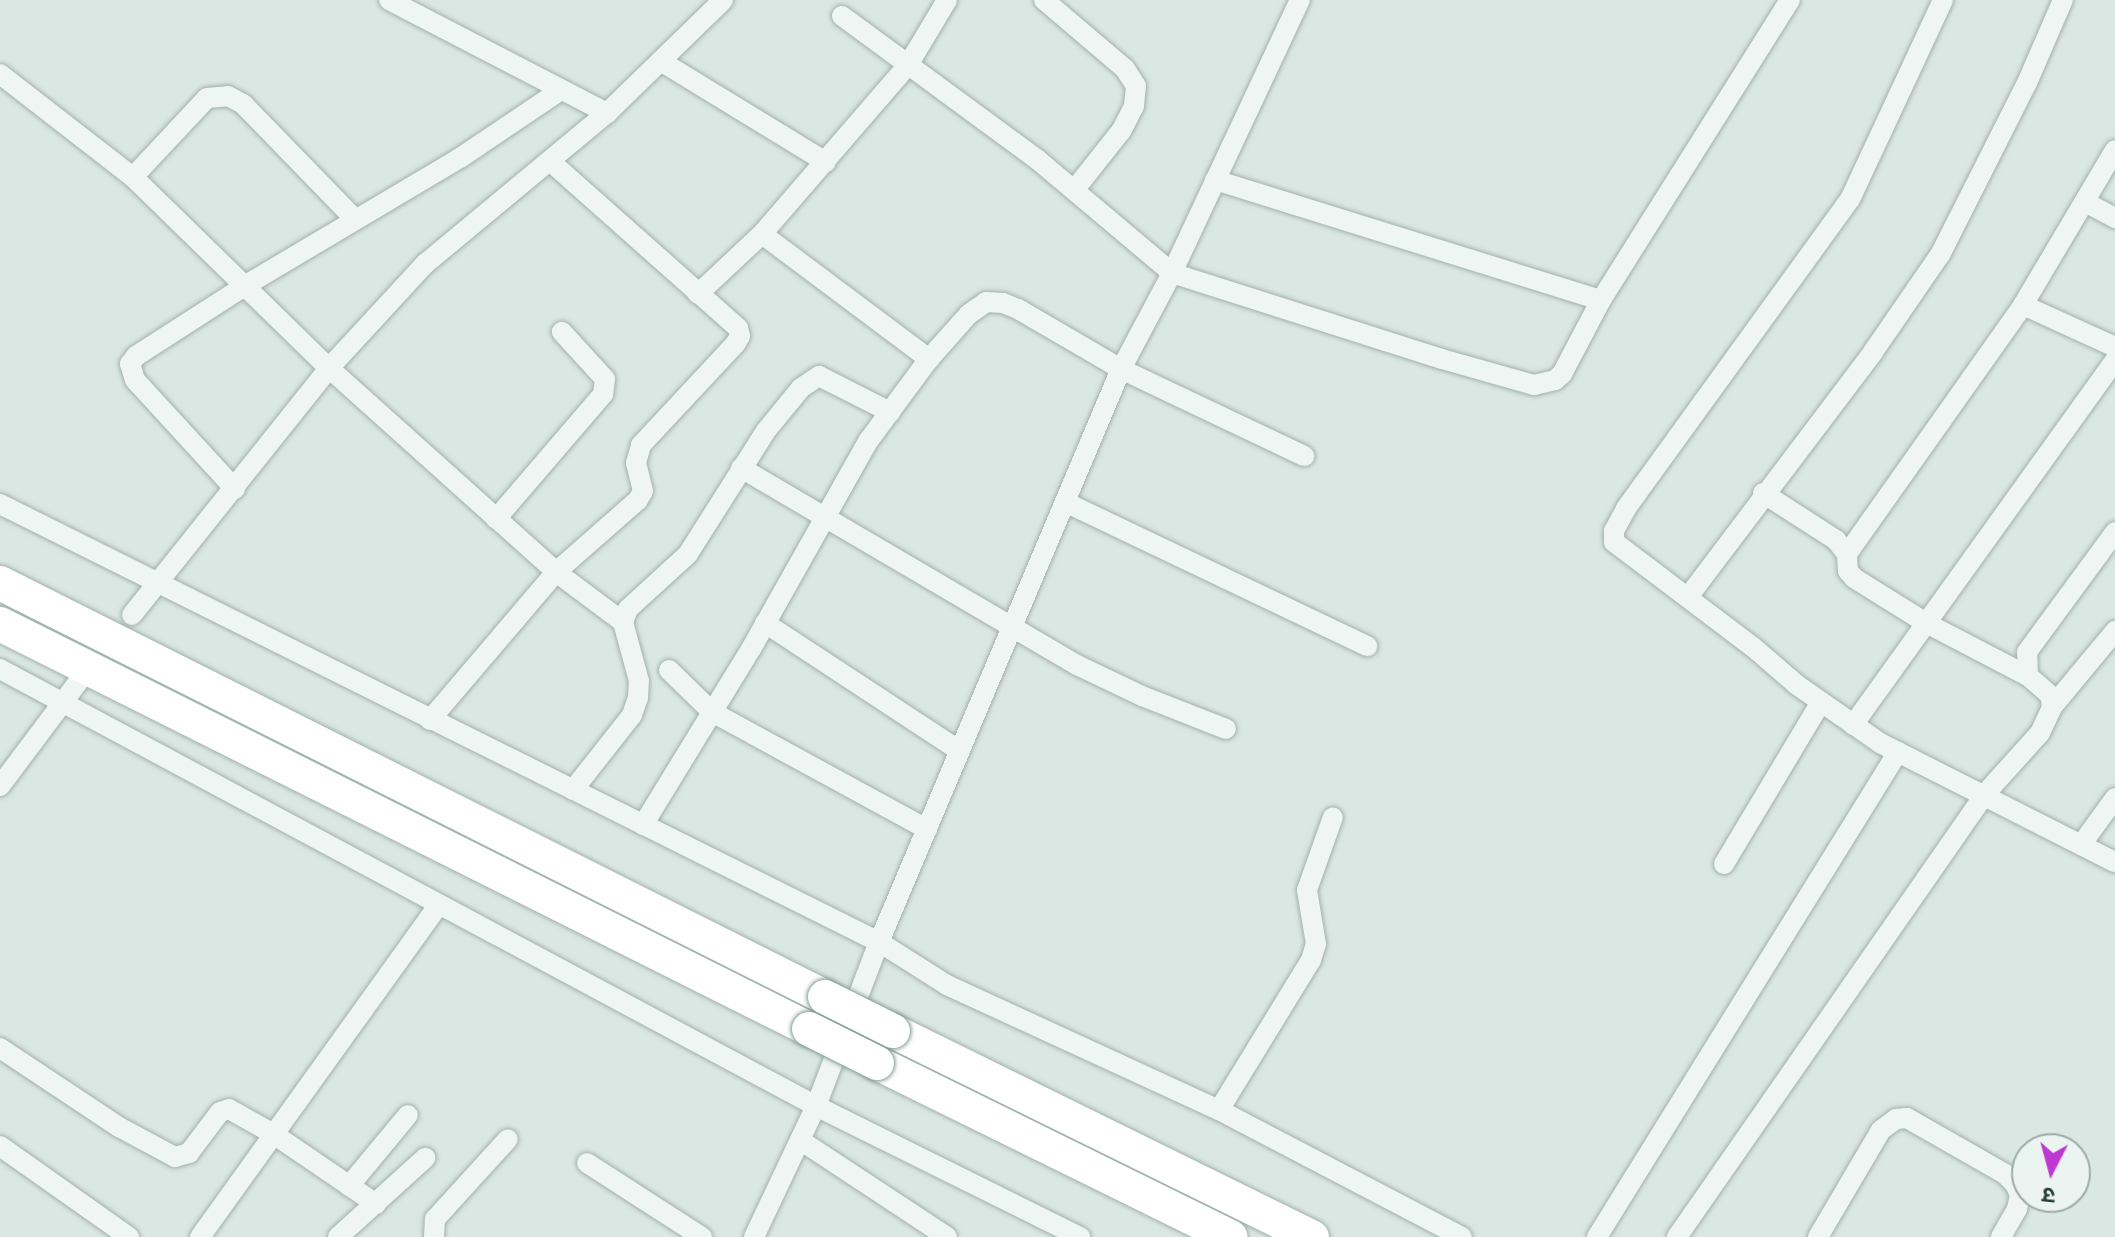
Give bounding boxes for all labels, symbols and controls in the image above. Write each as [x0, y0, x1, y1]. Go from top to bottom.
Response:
north arrow [2011, 1133, 2091, 1213]
text: उ [2041, 1181, 2056, 1209]

